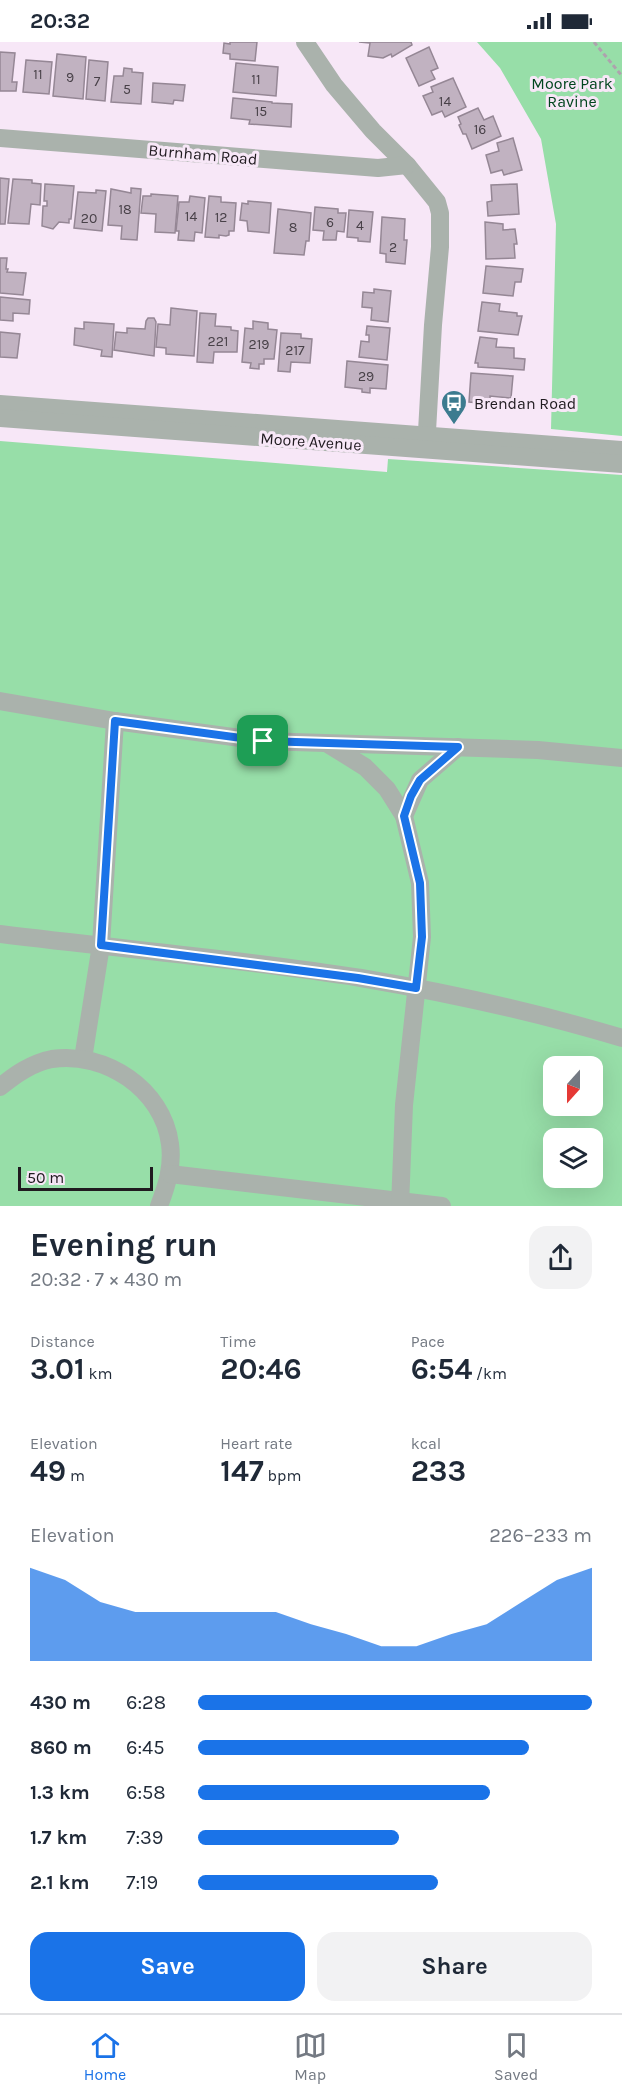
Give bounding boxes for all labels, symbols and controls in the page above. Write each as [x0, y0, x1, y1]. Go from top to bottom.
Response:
text: 20:32 [30, 8, 90, 34]
house number: 11 [33, 66, 43, 83]
house number: 9 [66, 69, 74, 86]
house number: 11 [251, 71, 261, 88]
house number: 7 [94, 73, 101, 90]
park label: Moore Park Ravine [531, 74, 613, 111]
house number: 5 [123, 81, 131, 98]
house number: 14 [439, 93, 451, 110]
house number: 15 [255, 103, 267, 120]
house number: 16 [474, 121, 486, 138]
street label: Burnham Road [148, 140, 258, 169]
house number: 18 [118, 201, 132, 218]
house number: 14 [185, 208, 197, 225]
house number: 12 [215, 209, 227, 226]
house number: 20 [81, 210, 97, 227]
house number: 6 [326, 214, 334, 231]
house number: 4 [356, 217, 364, 234]
house number: 8 [289, 219, 297, 236]
house number: 2 [389, 239, 397, 256]
house number: 221 [208, 333, 228, 350]
house number: 219 [249, 336, 269, 353]
house number: 217 [285, 342, 305, 359]
house number: 29 [358, 368, 374, 385]
bus stop icon: Brendan Road [439, 388, 469, 426]
place label: Brendan Road [474, 394, 576, 413]
street label: Moore Avenue [260, 428, 362, 455]
pin [237, 715, 288, 766]
icon: arrive [246, 724, 279, 757]
north arrow [543, 1056, 603, 1116]
map controls [543, 1056, 603, 1188]
button: layers [543, 1128, 603, 1188]
scale bar [18, 1164, 153, 1192]
text: 50 m [27, 1168, 64, 1187]
text: Evening run [30, 1226, 218, 1264]
button: share [529, 1226, 592, 1289]
text: 20:32 · 7 × 430 m [30, 1268, 182, 1291]
text: Distance [30, 1332, 95, 1351]
text: Time [220, 1332, 256, 1351]
text: Pace [411, 1332, 445, 1351]
text: 3.01 [30, 1351, 85, 1387]
text: 20:46 [220, 1351, 302, 1387]
text: 6:54 [411, 1351, 472, 1387]
text: km [85, 1364, 113, 1383]
text: /km [472, 1364, 507, 1383]
text: Elevation [30, 1434, 98, 1453]
text: Heart rate [220, 1434, 292, 1453]
text: kcal [411, 1434, 441, 1453]
text: 49 [30, 1453, 66, 1489]
text: 147 [220, 1453, 264, 1489]
text: 233 [411, 1453, 466, 1489]
text: m [66, 1466, 85, 1485]
text: bpm [264, 1466, 301, 1485]
text: Elevation [30, 1524, 115, 1547]
text: 226–233 m [489, 1524, 592, 1547]
text: 430 m [30, 1691, 91, 1714]
text: 6:28 [126, 1691, 166, 1714]
text: 860 m [30, 1736, 92, 1759]
text: 6:45 [126, 1736, 165, 1759]
text: 1.3 km [30, 1781, 90, 1804]
text: 6:58 [126, 1781, 166, 1804]
text: 1.7 km [30, 1826, 87, 1849]
text: 7:39 [126, 1826, 163, 1849]
text: 2.1 km [30, 1871, 89, 1894]
text: 7:19 [126, 1871, 158, 1894]
button: Save [30, 1932, 305, 2001]
button: Share [317, 1932, 592, 2001]
tab: Home [84, 2029, 126, 2084]
tab: Map [294, 2029, 327, 2084]
tab: Saved [494, 2029, 538, 2084]

